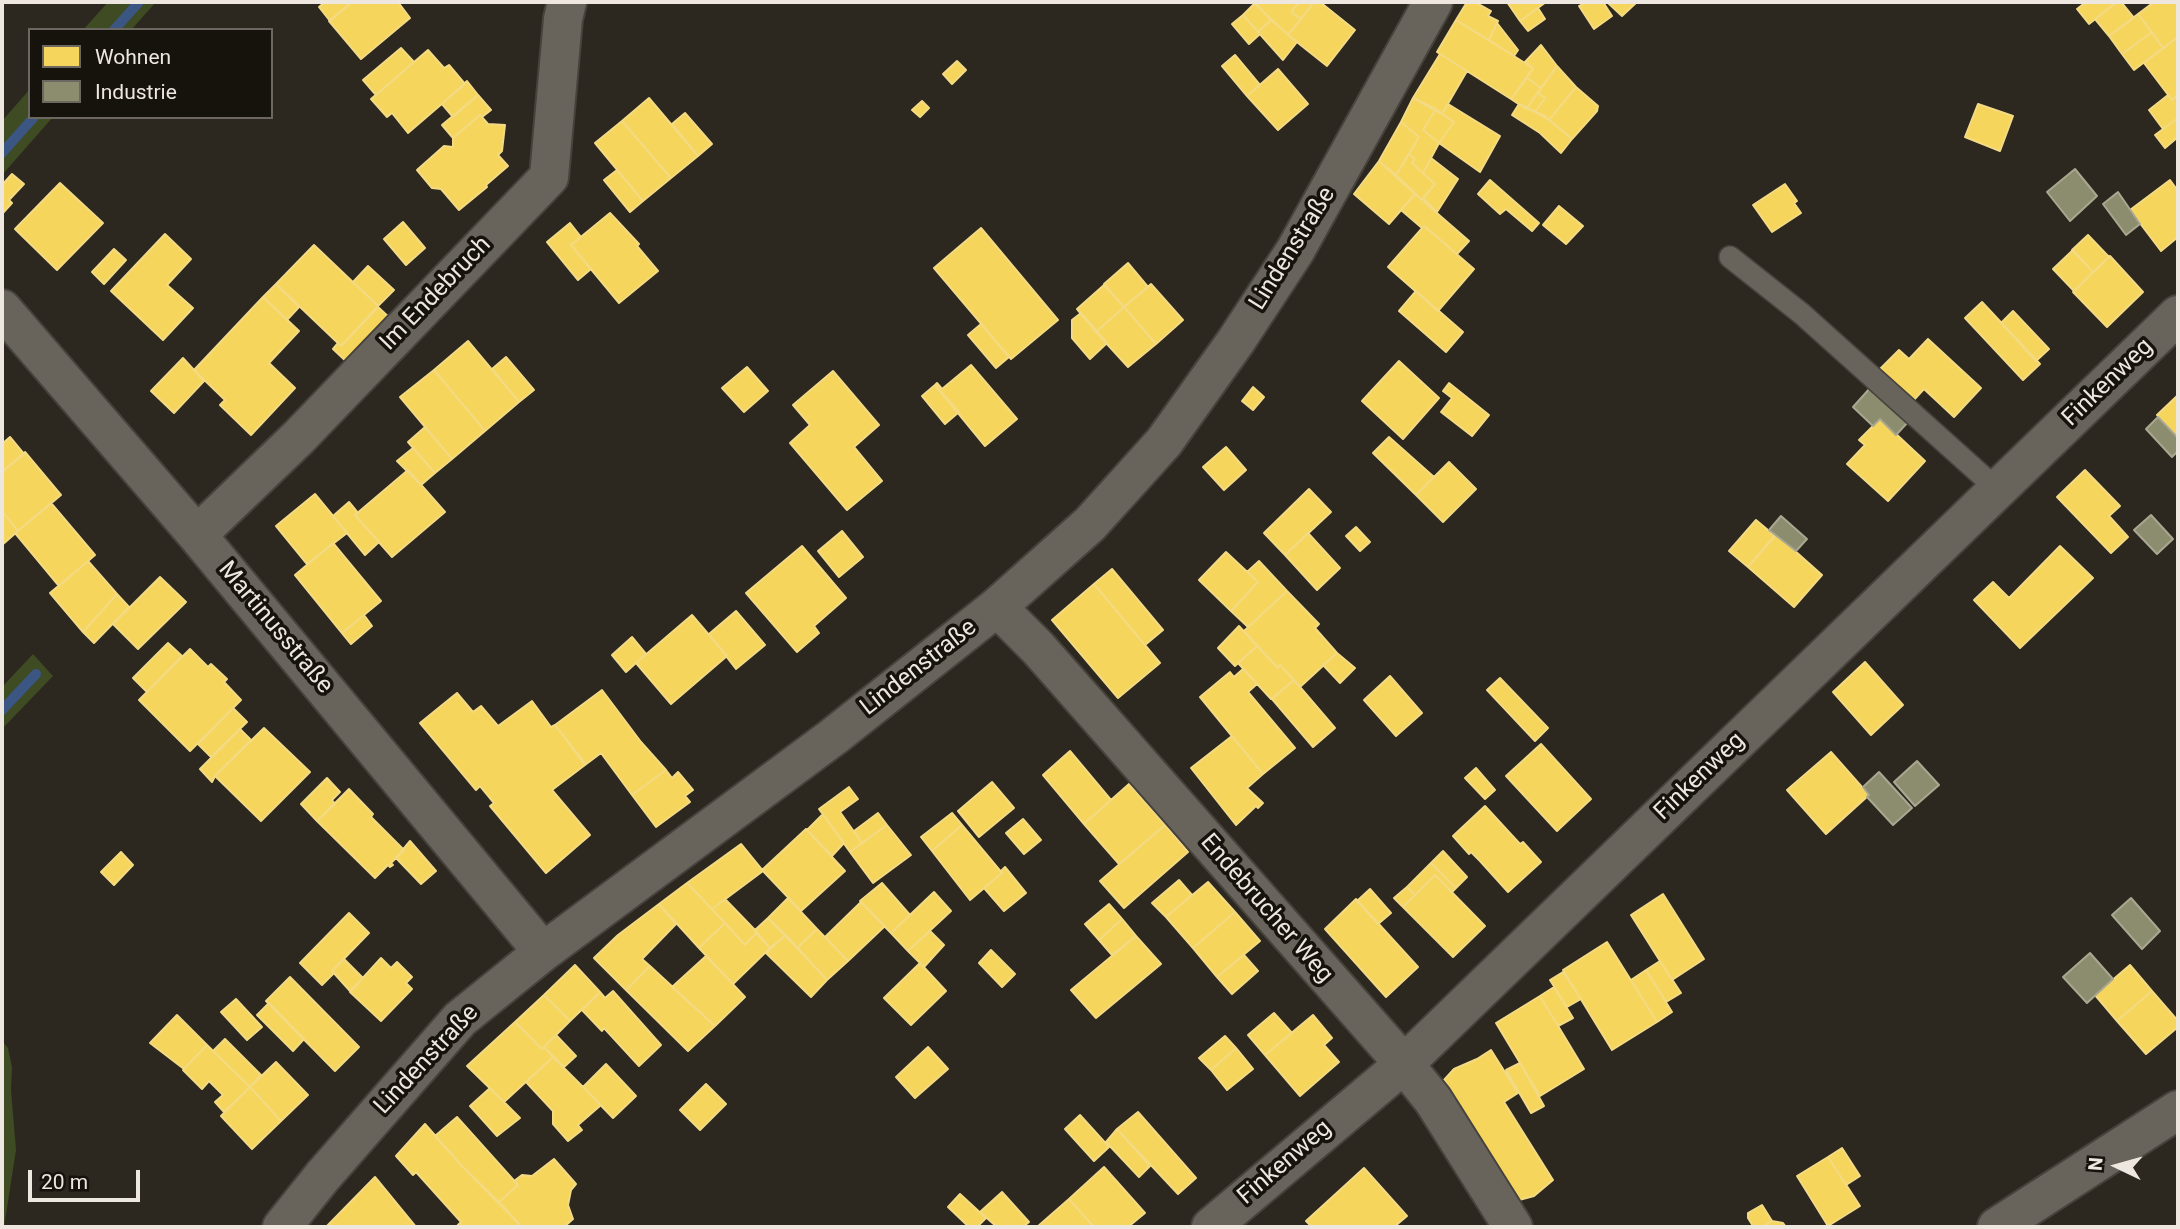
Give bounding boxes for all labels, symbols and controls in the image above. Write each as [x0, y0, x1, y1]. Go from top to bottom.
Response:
legend [28, 28, 273, 119]
text: Wohnen [95, 45, 171, 69]
text: Industrie [95, 80, 177, 104]
street label: Lindenstraße [1244, 182, 1342, 316]
street label: Im Endebruch [374, 231, 498, 357]
street label: Finkenweg [2057, 333, 2159, 433]
street label: Martinusstraße [212, 556, 338, 700]
street label: Lindenstraße [855, 614, 983, 722]
street label: Finkenweg [1649, 727, 1751, 827]
street label: Endebrucher Weg [1194, 829, 1338, 989]
street label: Lindenstraße [369, 999, 485, 1121]
street label: Finkenweg [1232, 1115, 1338, 1211]
north arrow [2082, 1131, 2152, 1201]
scale bar [32, 1156, 144, 1200]
text: N [2084, 1156, 2108, 1172]
text: 20 m [41, 1170, 88, 1194]

